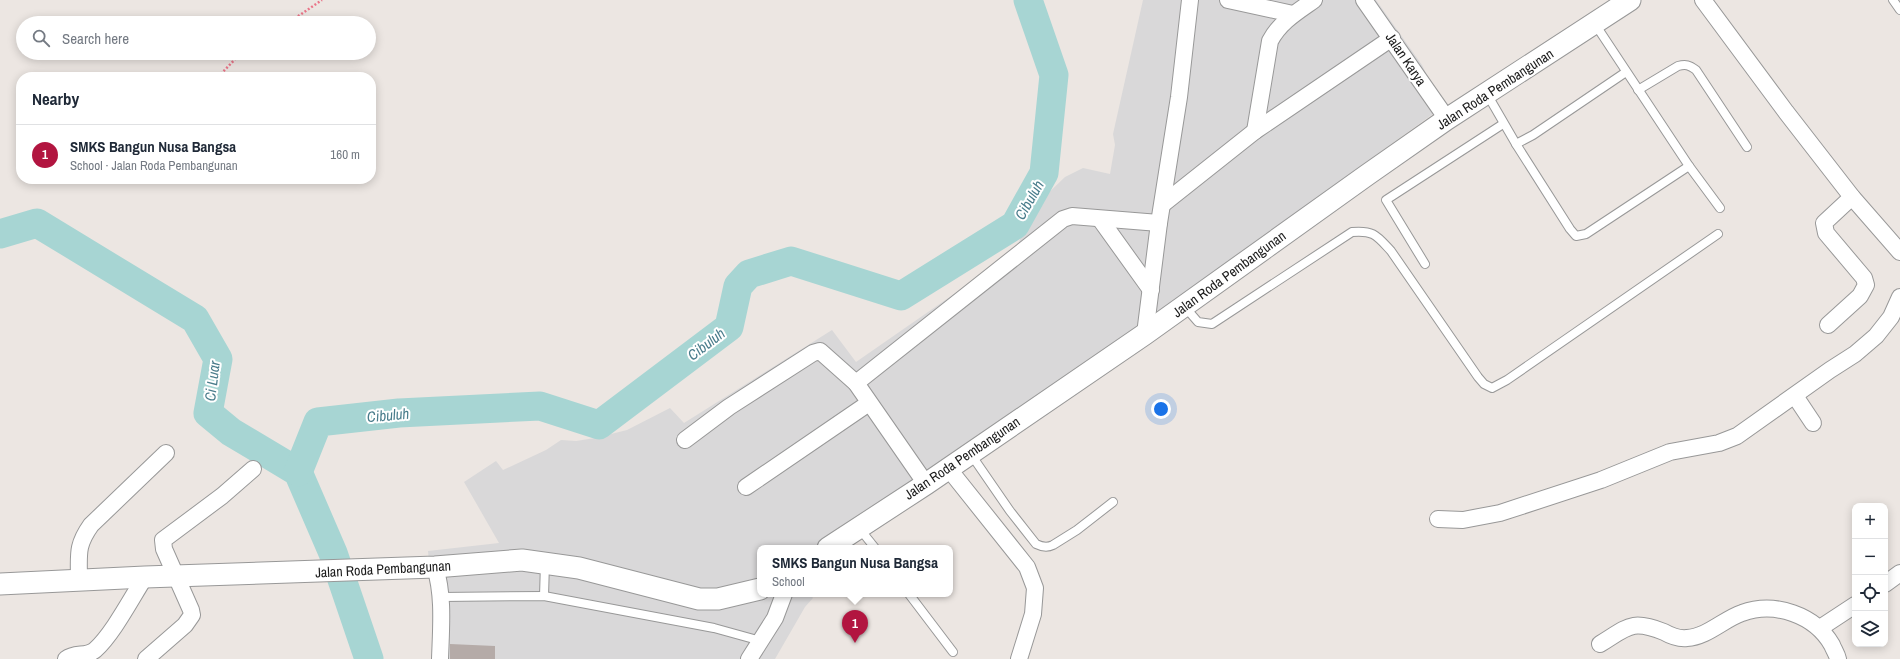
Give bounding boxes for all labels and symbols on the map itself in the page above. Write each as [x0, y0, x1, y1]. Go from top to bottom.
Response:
street label: Jalan Karya [1382, 29, 1431, 90]
street label: Jalan Roda Pembangunan [1433, 44, 1557, 134]
water label: Cibuluh [1009, 176, 1049, 224]
street label: Jalan Roda Pembangunan [1169, 227, 1289, 321]
water label: Cibuluh [683, 323, 729, 365]
water label: Ci Luar [199, 359, 225, 402]
your location [1151, 399, 1171, 419]
water label: Cibuluh [366, 403, 410, 427]
street label: Jalan Roda Pembangunan [901, 413, 1023, 503]
street label: Jalan Roda Pembangunan [315, 556, 451, 582]
pin: 1 [842, 610, 868, 643]

